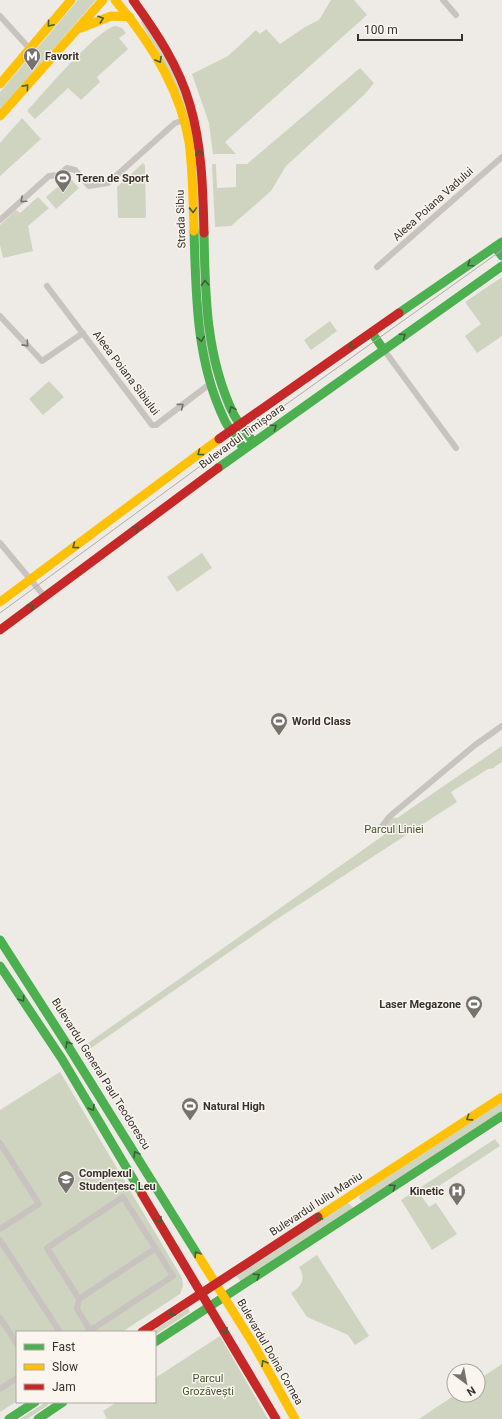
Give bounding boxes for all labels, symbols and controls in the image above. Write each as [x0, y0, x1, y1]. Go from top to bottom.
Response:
one-way arrow [98, 15, 105, 23]
scale bar [358, 16, 462, 42]
one-way arrow [48, 20, 55, 27]
text: 100 m [364, 23, 398, 37]
metro station icon: Favorit [22, 46, 42, 71]
place label: Favorit [45, 50, 79, 63]
one-way arrow [154, 56, 162, 64]
one-way arrow [21, 84, 28, 91]
one-way arrow [195, 150, 204, 156]
street label: Aleea Poiana Vadului [390, 165, 476, 243]
sports icon: Teren de Sport [53, 168, 73, 193]
place label: Teren de Sport [76, 172, 149, 185]
street label: Strada Sibiu [173, 189, 189, 249]
one-way arrow [20, 195, 28, 202]
one-way arrow [189, 207, 197, 213]
one-way arrow [467, 259, 474, 267]
one-way arrow [201, 280, 210, 286]
street label: Aleea Poiana Sibiului [90, 328, 162, 418]
one-way arrow [399, 333, 406, 341]
one-way arrow [196, 336, 205, 342]
one-way arrow [21, 340, 28, 347]
one-way arrow [349, 342, 356, 349]
street label: Bulevardul Timișoara [197, 401, 287, 471]
one-way arrow [177, 403, 184, 410]
one-way arrow [229, 406, 237, 414]
one-way arrow [270, 424, 277, 432]
one-way arrow [197, 448, 204, 455]
one-way arrow [131, 527, 138, 534]
one-way arrow [72, 541, 79, 548]
one-way arrow [27, 605, 34, 612]
sports icon: World Class [269, 711, 289, 736]
place label: World Class [292, 715, 351, 728]
park label: Parcul Liniei [364, 823, 424, 836]
sports icon: Laser Megazone [464, 994, 484, 1019]
one-way arrow [17, 995, 25, 1002]
street label: Bulevardul General Paul Teodorescu [49, 996, 153, 1152]
place label: Laser Megazone [379, 998, 461, 1011]
one-way arrow [66, 1041, 73, 1048]
sports icon: Natural High [180, 1096, 200, 1121]
place label: Natural High [203, 1100, 265, 1113]
one-way arrow [87, 1104, 94, 1111]
one-way arrow [466, 1113, 473, 1121]
one-way arrow [134, 1151, 141, 1158]
place label: Complexul Studențesc Leu [79, 1167, 156, 1193]
school or university icon: Complexul Studențesc Leu [56, 1169, 76, 1194]
street label: Bulevardul Iuliu Maniu [267, 1169, 365, 1239]
hospital icon: Kinetic [447, 1181, 467, 1206]
one-way arrow [389, 1184, 396, 1192]
place label: Kinetic [410, 1185, 444, 1198]
one-way arrow [316, 1212, 323, 1220]
one-way arrow [154, 1216, 161, 1223]
one-way arrow [195, 1251, 202, 1258]
one-way arrow [253, 1273, 260, 1281]
street label: Bulevardul Doina Cornea [234, 1297, 306, 1407]
one-way arrow [169, 1308, 176, 1315]
one-way arrow [220, 1327, 228, 1334]
legend [16, 1331, 156, 1403]
text: Fast [52, 1340, 75, 1354]
text: Slow [52, 1360, 78, 1374]
one-way arrow [261, 1360, 268, 1367]
north arrow [446, 1363, 486, 1403]
park label: Parcul Grozăvești [182, 1372, 234, 1398]
text: Jam [52, 1380, 76, 1394]
text: N [464, 1383, 478, 1399]

